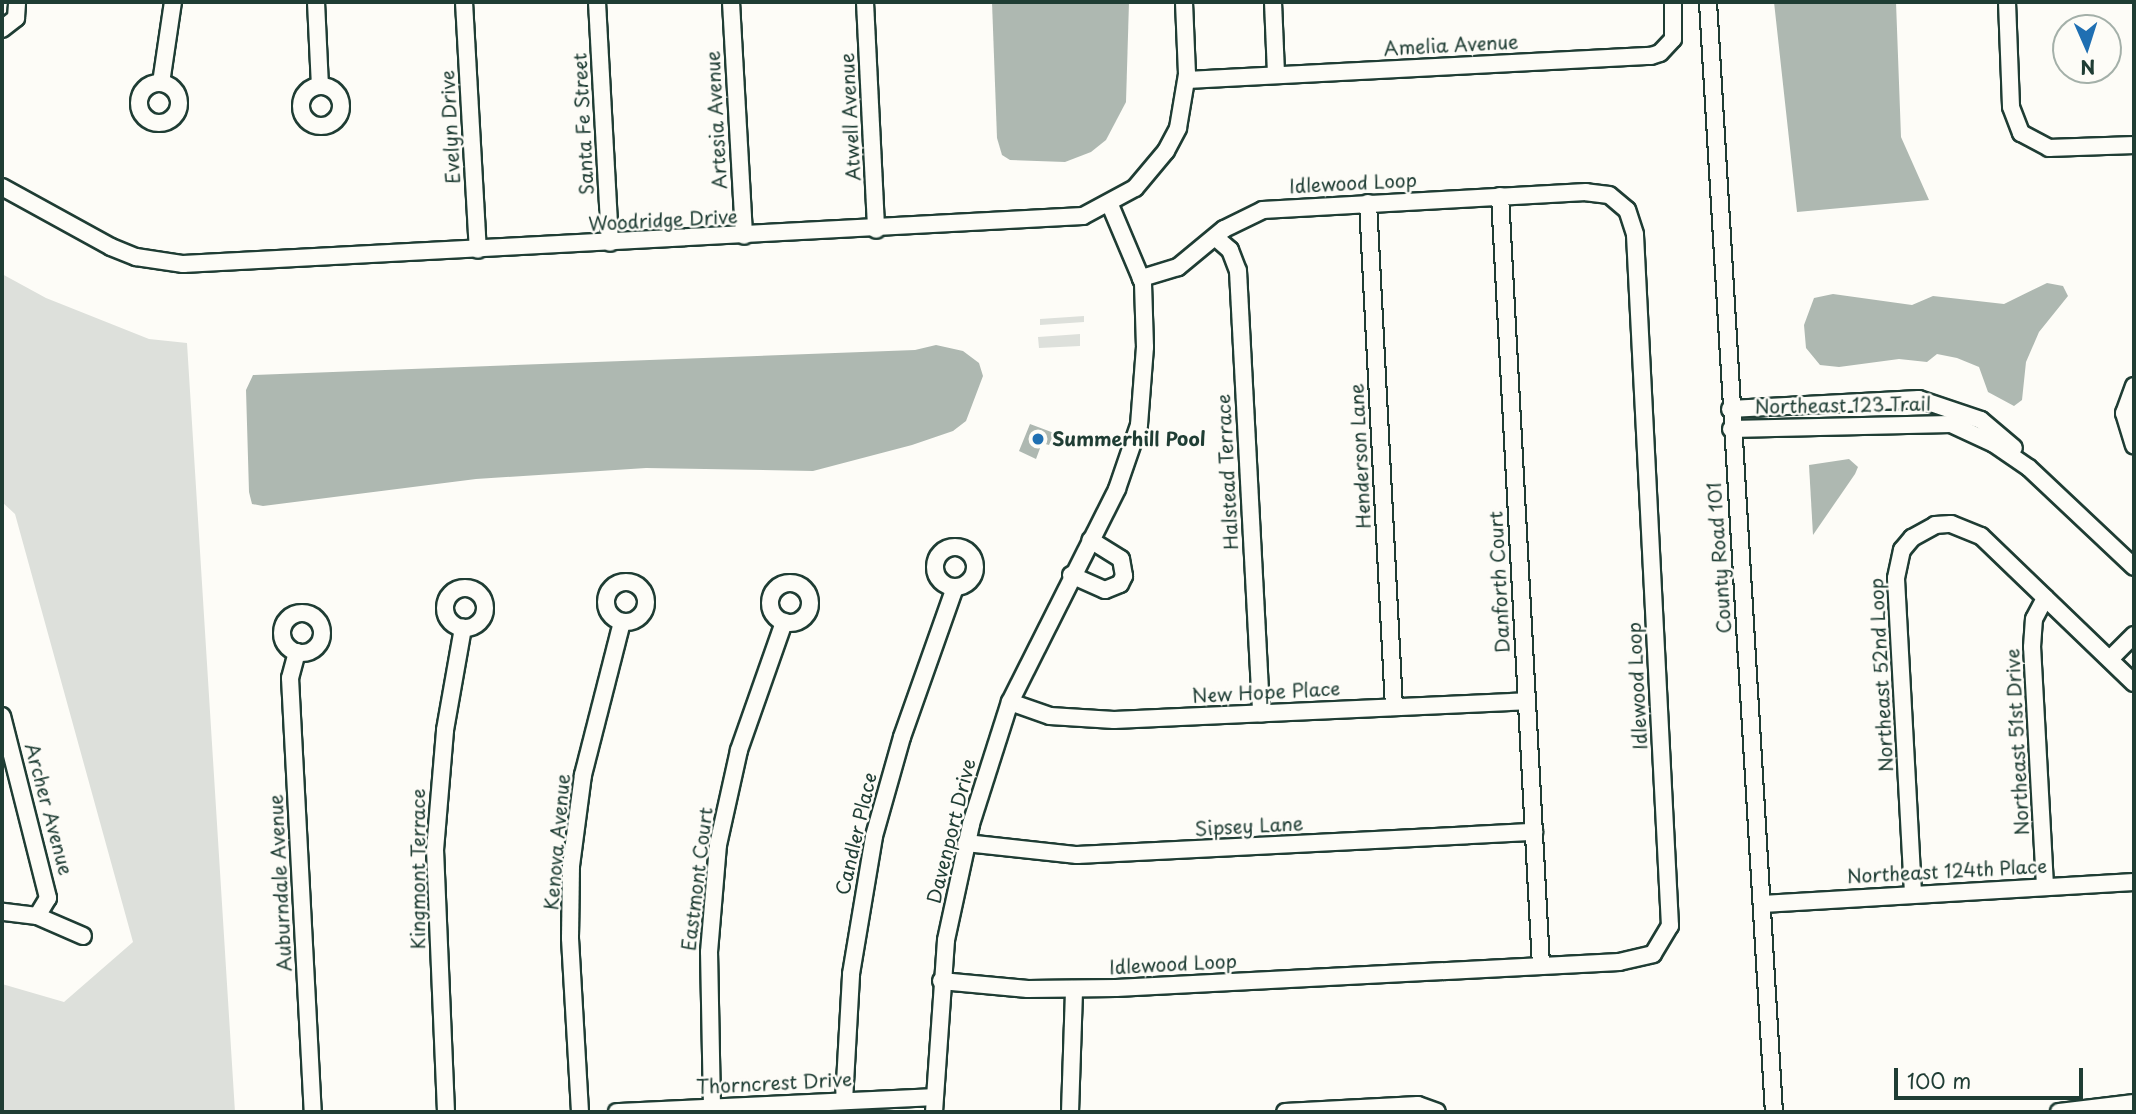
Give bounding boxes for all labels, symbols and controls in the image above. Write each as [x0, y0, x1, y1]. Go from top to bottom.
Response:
north arrow [2052, 14, 2122, 84]
street label: Amelia Avenue [1383, 30, 1519, 60]
street label: Artesia Avenue [701, 50, 731, 190]
street label: Santa Fe Street [568, 52, 598, 196]
street label: Atwell Avenue [835, 52, 865, 182]
text: N [2080, 54, 2096, 82]
street label: Evelyn Drive [436, 69, 464, 185]
street label: Idlewood Loop [1288, 168, 1418, 198]
street label: Woodridge Drive [587, 205, 739, 235]
street label: Henderson Lane [1345, 382, 1375, 530]
street label: Northeast 123 Trail [1752, 392, 1934, 418]
street label: Halstead Terrace [1212, 394, 1242, 550]
place label: Summerhill Pool [1052, 428, 1207, 450]
marker: Summerhill Pool [1030, 431, 1046, 447]
street label: County Road 101 [1702, 481, 1736, 635]
street label: Danforth Court [1484, 510, 1514, 654]
street label: Northeast 52nd Loop [1865, 577, 1897, 773]
street label: Idlewood Loop [1622, 621, 1652, 751]
street label: Northeast 51st Drive [2001, 647, 2033, 837]
street label: New Hope Place [1192, 677, 1340, 707]
street label: Archer Avenue [20, 741, 78, 877]
street label: Davenport Drive [922, 756, 980, 906]
street label: Candler Place [831, 770, 881, 898]
street label: Kenova Avenue [540, 772, 574, 912]
street label: Kingmont Terrace [407, 788, 429, 950]
street label: Auburndale Avenue [264, 794, 296, 972]
street label: Eastmont Court [677, 806, 717, 952]
street label: Sipsey Lane [1194, 812, 1304, 840]
street label: Northeast 124th Place [1845, 854, 2049, 888]
street label: Idlewood Loop [1108, 949, 1238, 979]
scale bar [1898, 1054, 2087, 1098]
text: 100 m [1907, 1064, 1971, 1096]
street label: Thorncrest Drive [696, 1068, 852, 1098]

